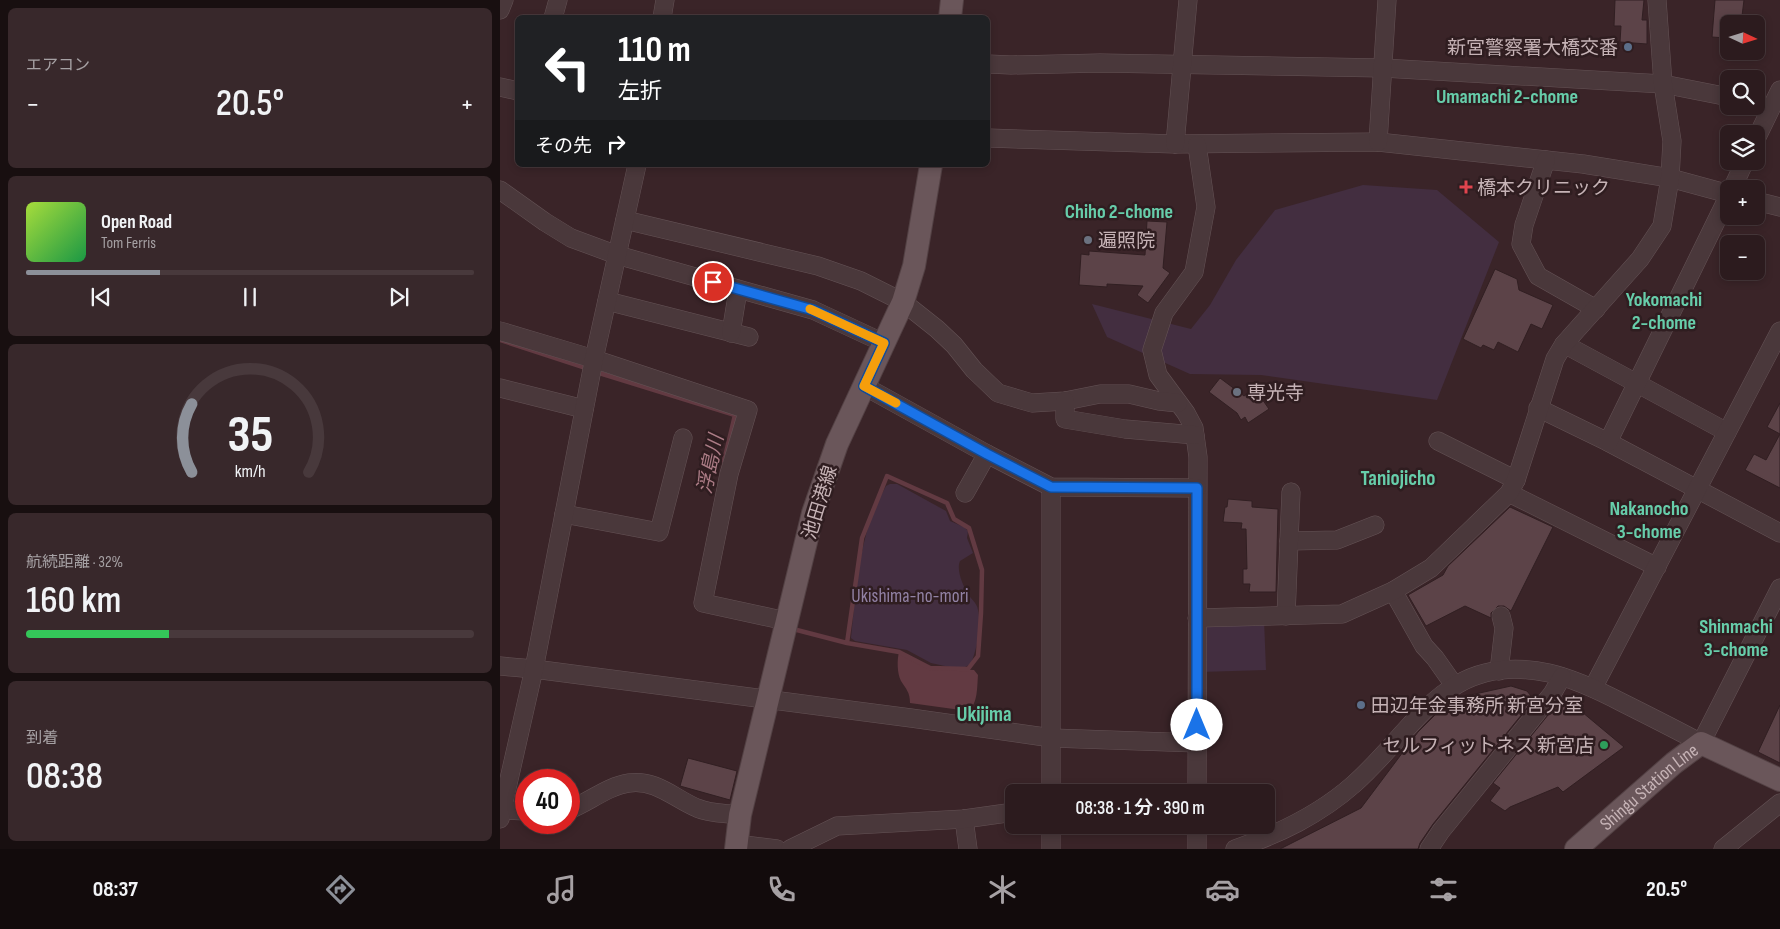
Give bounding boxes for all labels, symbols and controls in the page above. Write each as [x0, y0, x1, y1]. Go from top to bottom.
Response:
north arrow [1720, 15, 1765, 60]
map controls [1720, 15, 1765, 280]
text: 110 m [618, 29, 691, 72]
icon: left [535, 35, 600, 100]
place label: 新宮警察署大橋交番 [1447, 37, 1618, 60]
marker: 新宮警察署大橋交番 [1622, 41, 1634, 53]
text: エアコン [26, 56, 90, 75]
button: search [1720, 70, 1765, 115]
text: 左折 [618, 78, 662, 105]
text: 20.5° [216, 81, 284, 126]
district label: Umamachi 2-chome [1436, 85, 1578, 109]
text: − [26, 88, 40, 121]
text: + [460, 88, 474, 121]
button: layers [1720, 125, 1765, 170]
icon: right [602, 130, 630, 158]
text: その先 [535, 135, 592, 158]
place label: 橋本クリニック [1477, 177, 1610, 200]
marker: 橋本クリニック [1459, 180, 1473, 194]
button: + [1720, 180, 1765, 225]
district label: Chiho 2-chome [1065, 200, 1173, 224]
text: Open Road [101, 211, 172, 234]
place label: 遍照院 [1098, 230, 1155, 253]
text: Tom Ferris [101, 234, 156, 253]
marker: 遍照院 [1082, 234, 1094, 246]
button: − [1720, 235, 1765, 280]
pin [692, 261, 734, 303]
icon: arrive [699, 268, 727, 296]
icon: previous [87, 283, 115, 311]
icon: pause [236, 283, 264, 311]
icon: next [385, 283, 413, 311]
district label: Yokomachi 2-chome [1626, 288, 1702, 335]
place label: 専光寺 [1247, 382, 1304, 405]
marker: 専光寺 [1231, 386, 1243, 398]
text: 35 [227, 404, 273, 467]
water label: 浮島川 [693, 430, 729, 496]
text: km/h [235, 461, 265, 482]
street label: 池田港線 [798, 463, 843, 542]
district label: Taniojicho [1360, 466, 1436, 491]
district label: Nakanocho 3-chome [1609, 497, 1689, 544]
text: 航続距離 · 32% [26, 553, 123, 572]
text: 160 km [26, 578, 121, 623]
park label: Ukishima-no-mori [851, 585, 969, 608]
district label: Shinmachi 3-chome [1699, 615, 1773, 662]
place label: 田辺年金事務所 新宮分室 [1371, 695, 1583, 718]
position arrow [1170, 698, 1222, 750]
marker: 田辺年金事務所 新宮分室 [1355, 699, 1367, 711]
district label: Ukijima [956, 702, 1012, 727]
text: 到着 [26, 729, 58, 748]
place label: セルフィットネス 新宮店 [1382, 735, 1594, 758]
street label: Shingu Station Line [1596, 739, 1703, 836]
marker: セルフィットネス 新宮店 [1598, 739, 1610, 751]
text: 08:38 [26, 754, 103, 799]
speed limit sign: 40 [515, 769, 580, 834]
text: 08:38 · 1 分 · 390 m [1075, 797, 1205, 820]
icon: directions [323, 872, 358, 907]
icon: music [544, 872, 579, 907]
icon: phone [764, 872, 799, 907]
icon: climate [985, 872, 1020, 907]
icon: car [1205, 872, 1240, 907]
icon: filters [1426, 872, 1461, 907]
text: 08:37 [93, 876, 138, 903]
text: 20.5° [1646, 876, 1687, 903]

